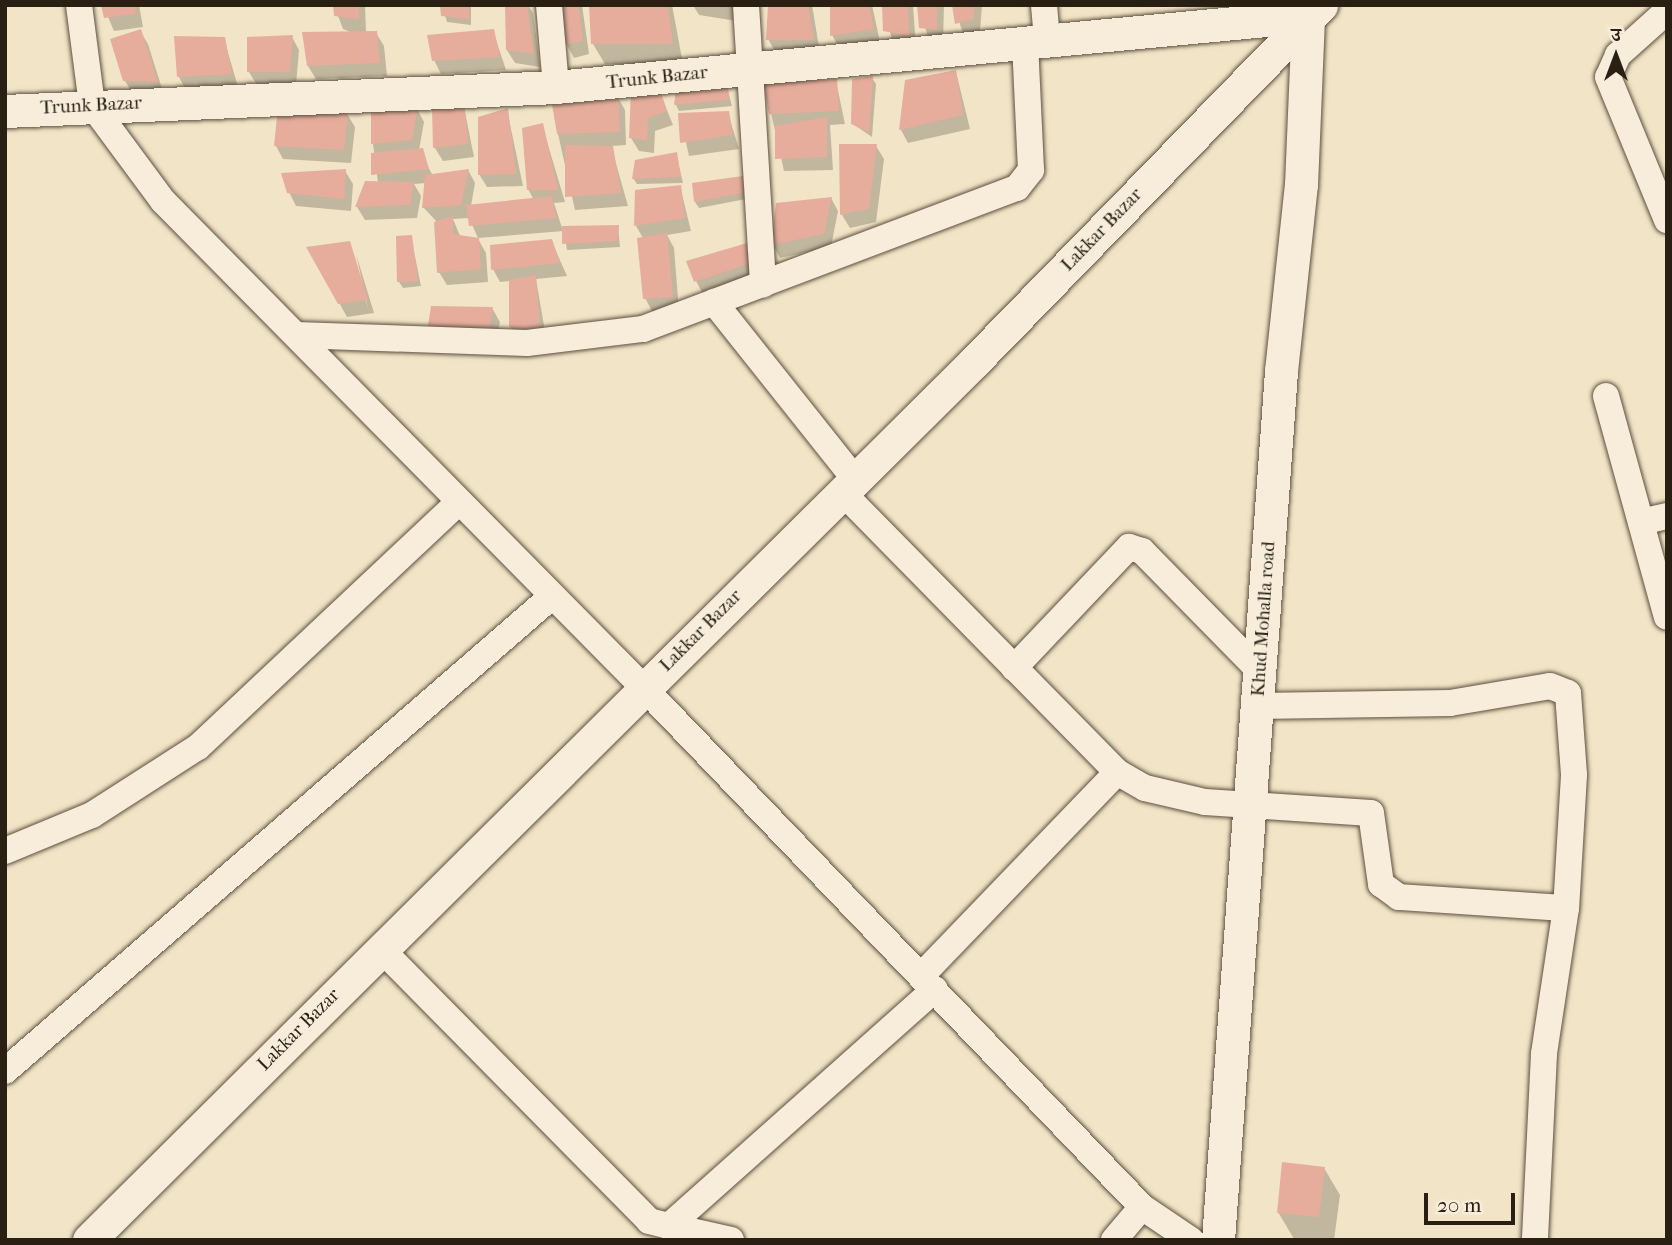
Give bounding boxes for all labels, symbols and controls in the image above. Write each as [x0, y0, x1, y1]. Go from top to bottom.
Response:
north arrow [1581, 21, 1651, 91]
text: उ [1611, 24, 1621, 46]
street label: Trunk Bazar [605, 61, 709, 95]
street label: Trunk Bazar [40, 92, 142, 120]
street label: Lakkar Bazar [1057, 184, 1147, 276]
street label: Khud Mohalla road [1247, 541, 1281, 697]
street label: Lakkar Bazar [655, 585, 747, 677]
street label: Lakkar Bazar [253, 984, 345, 1076]
scale bar [1427, 1178, 1518, 1222]
text: 20 m [1437, 1193, 1481, 1217]

